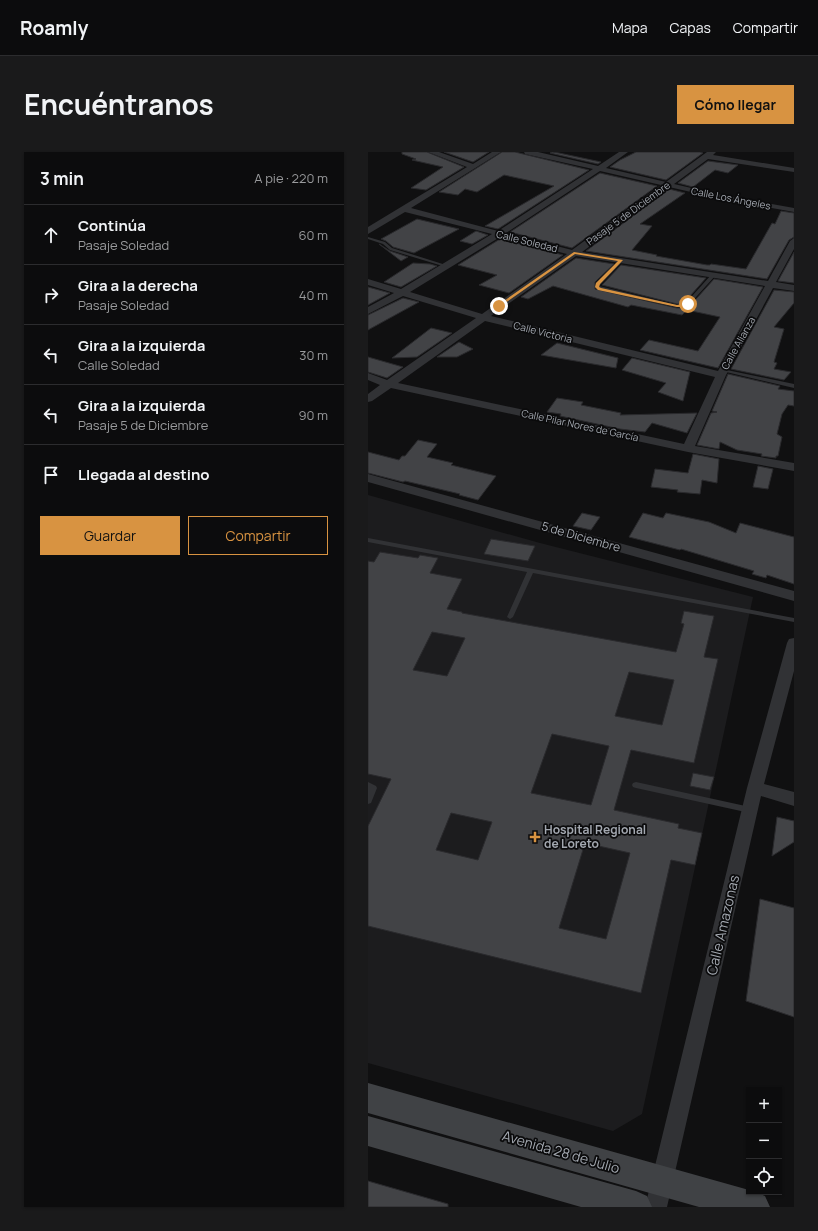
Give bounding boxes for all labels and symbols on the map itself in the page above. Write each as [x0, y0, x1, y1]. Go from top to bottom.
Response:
street label: Pasaje 5 de Diciembre [583, 178, 673, 248]
street label: Calle Los Ángeles [690, 183, 772, 213]
street label: Calle Soledad [495, 227, 559, 255]
route start [679, 295, 697, 313]
route end [490, 297, 508, 315]
street label: Calle Alianza [718, 314, 758, 372]
street label: Calle Victoria [512, 318, 574, 346]
street label: Calle Pilar Nores de García [520, 406, 640, 444]
street label: 5 de Diciembre [540, 517, 623, 556]
place label: Hospital Regional de Loreto [544, 821, 646, 852]
marker: Hospital Regional de Loreto [529, 831, 541, 843]
street label: Calle Amazonas [702, 873, 743, 977]
street label: Avenida 28 de Julio [500, 1126, 622, 1177]

